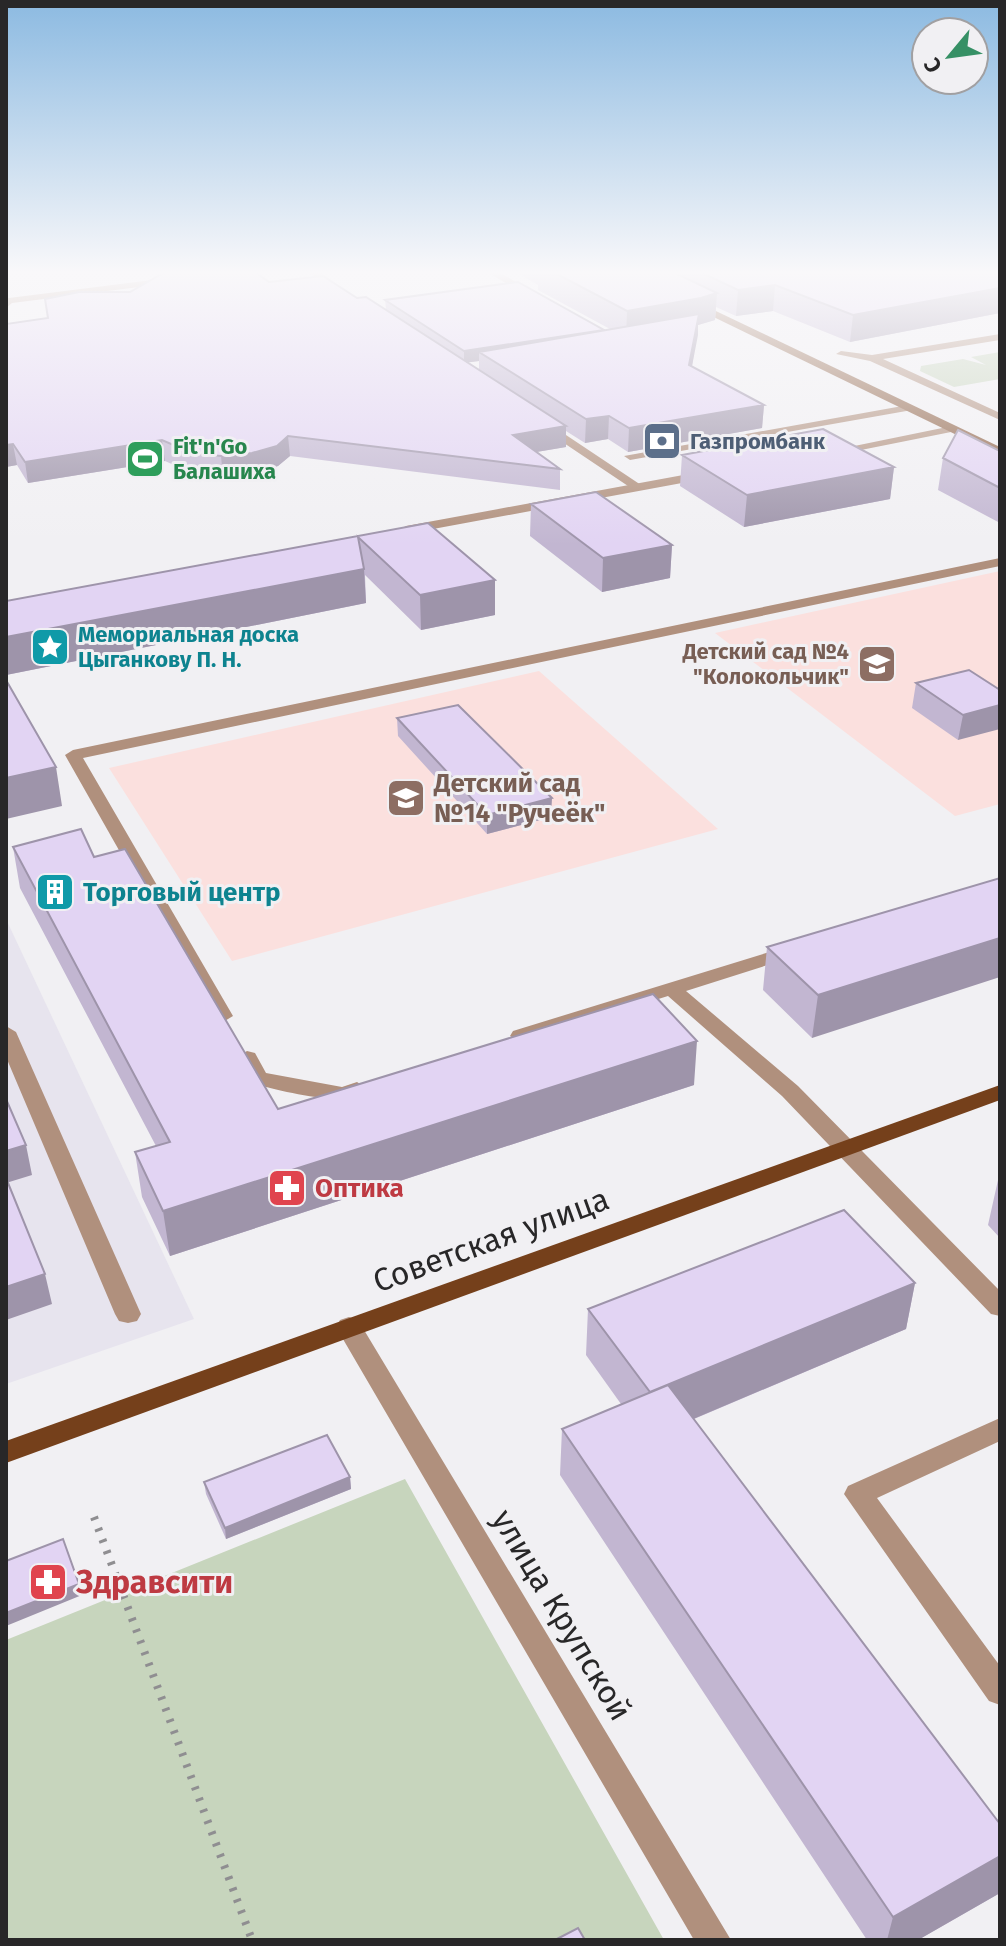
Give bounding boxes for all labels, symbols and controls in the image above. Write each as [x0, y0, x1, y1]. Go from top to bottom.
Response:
north arrow [910, 16, 990, 96]
text: С [918, 53, 948, 78]
bank icon: Газпромбанк [641, 420, 683, 462]
place label: Газпромбанк [690, 428, 826, 455]
place label: Fit'n'Go Балашиха [173, 433, 276, 485]
sports icon: Fit'n'Go Балашиха [124, 438, 166, 480]
place label: Мемориальная доска Цыганкову П. Н. [78, 621, 299, 673]
place icon: Мемориальная доска Цыганкову П. Н. [29, 626, 71, 668]
place label: Детский сад №4 "Колокольчик" [682, 638, 849, 690]
school or university icon: Детский сад №4 "Колокольчик" [856, 643, 898, 685]
place label: Детский сад №14 "Ручеёк" [433, 768, 605, 829]
school or university icon: Детский сад №14 "Ручеёк" [385, 777, 427, 819]
building icon: Торговый центр [34, 871, 76, 913]
place label: Торговый центр [83, 877, 280, 908]
pharmacy icon: Оптика [266, 1167, 308, 1209]
place label: Оптика [315, 1173, 404, 1204]
street label: Советская улица [368, 1180, 614, 1300]
street label: улица Крупской [484, 1503, 640, 1727]
pharmacy icon: Здравсити [27, 1561, 69, 1603]
place label: Здравсити [75, 1563, 233, 1601]

